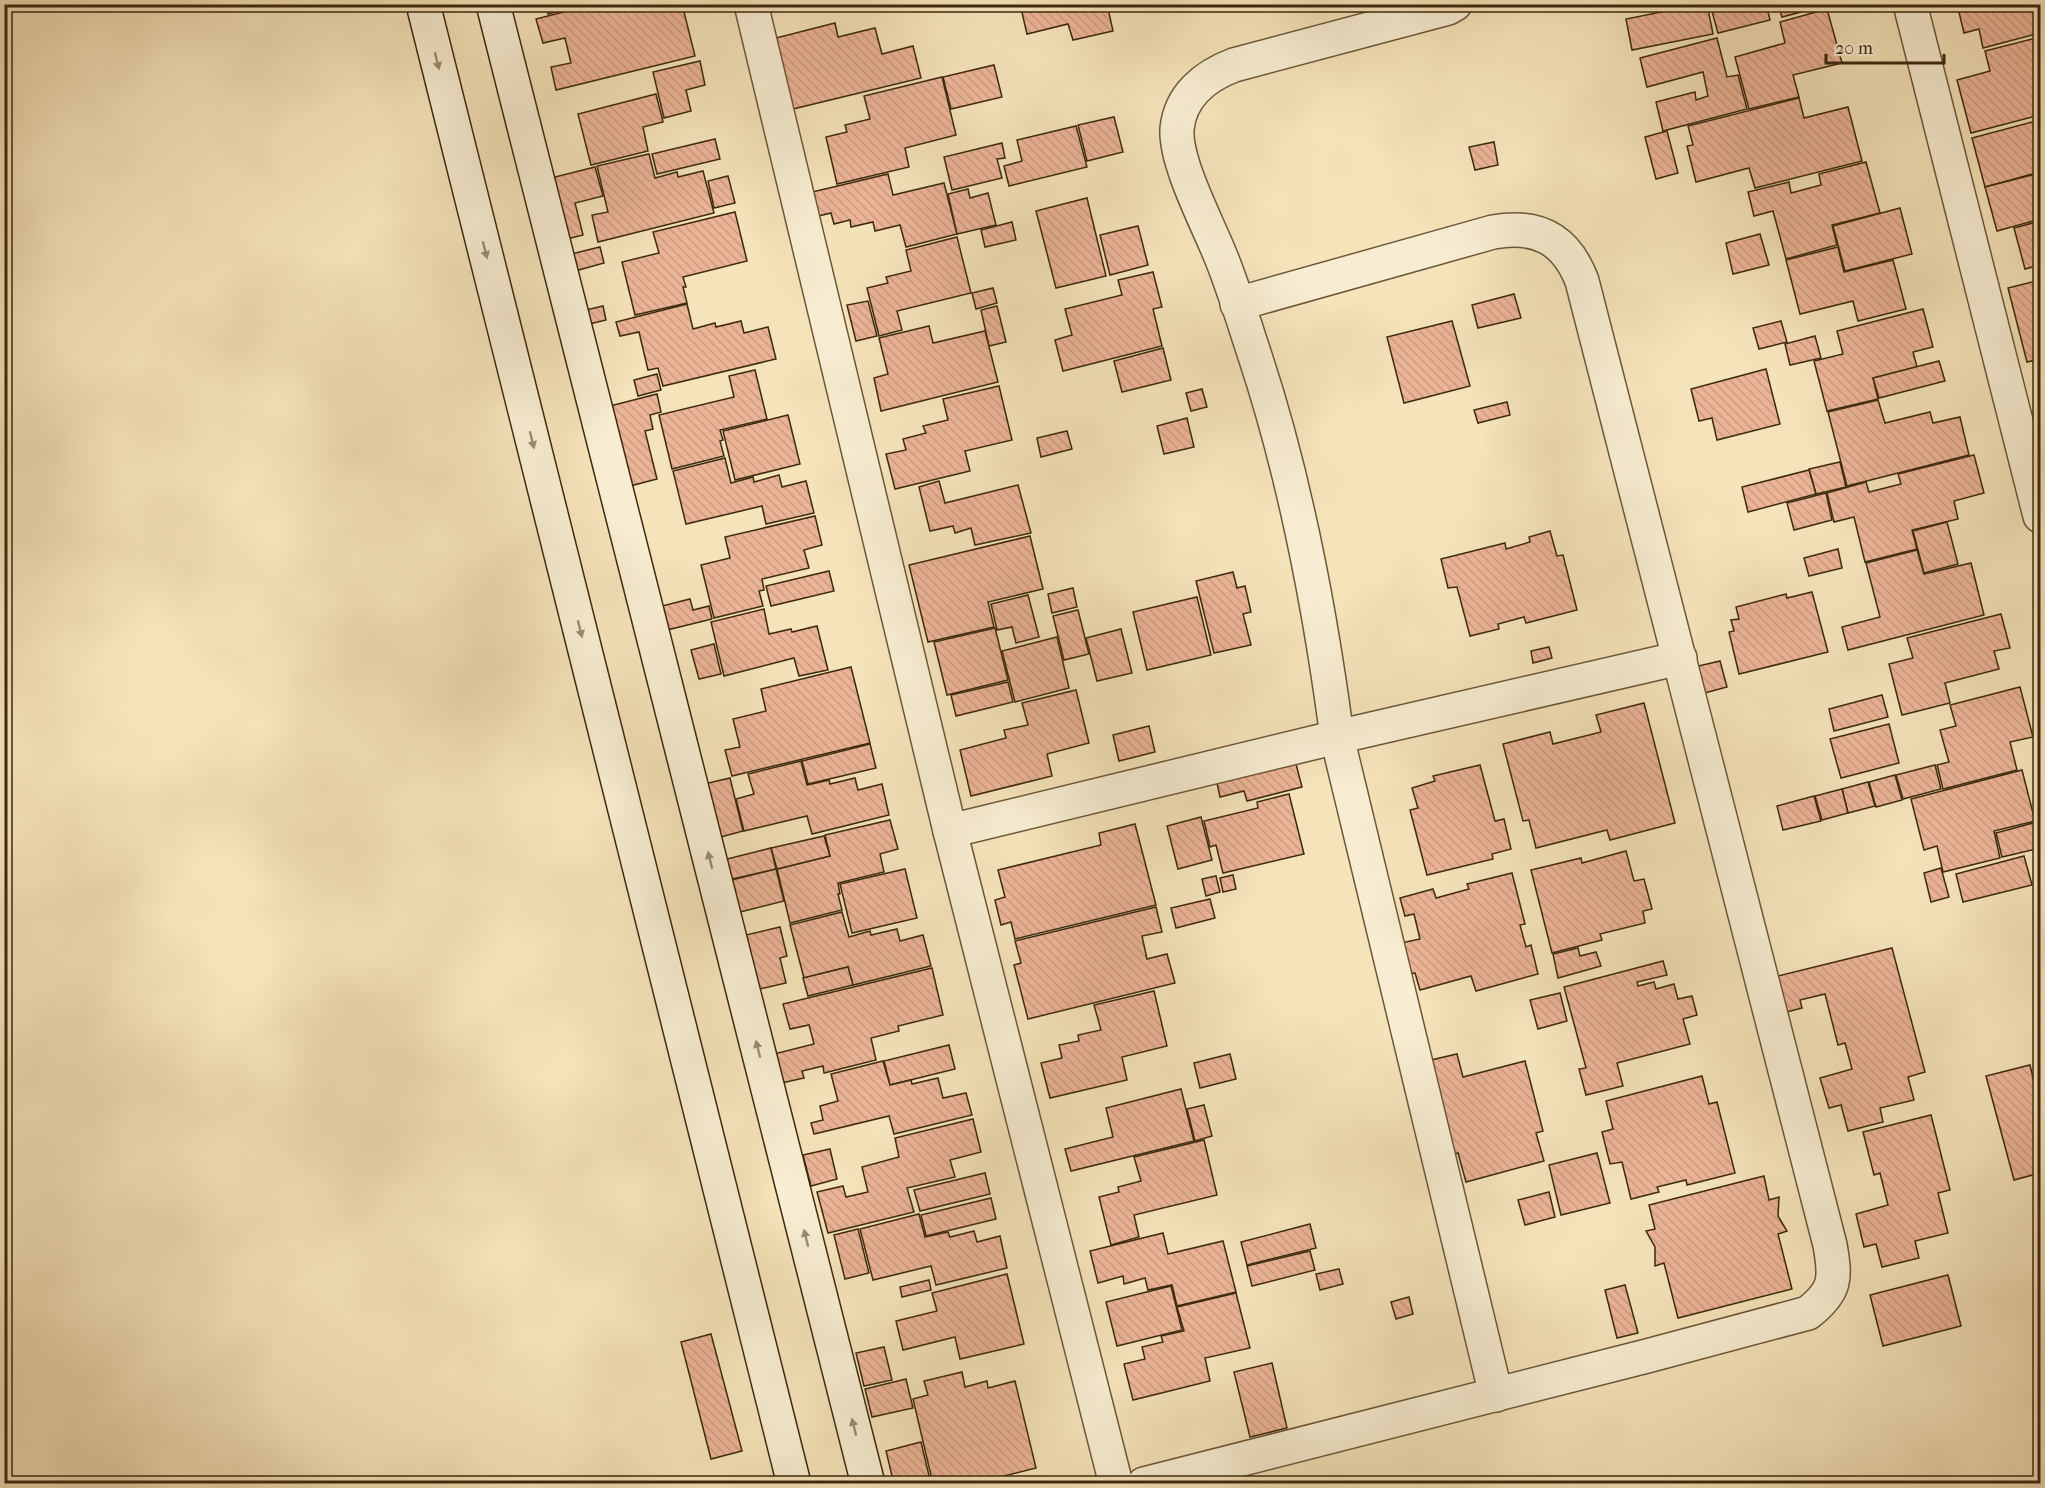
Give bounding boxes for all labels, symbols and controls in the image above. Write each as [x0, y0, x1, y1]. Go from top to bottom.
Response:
scale bar [1826, 27, 1944, 65]
text: 20 m [1835, 38, 1873, 59]
one-way arrow [433, 52, 443, 70]
one-way arrow [480, 241, 490, 260]
one-way arrow [528, 430, 538, 449]
one-way arrow [575, 620, 585, 638]
one-way arrow [704, 851, 714, 869]
one-way arrow [752, 1040, 762, 1058]
one-way arrow [800, 1229, 810, 1247]
one-way arrow [848, 1418, 858, 1436]

